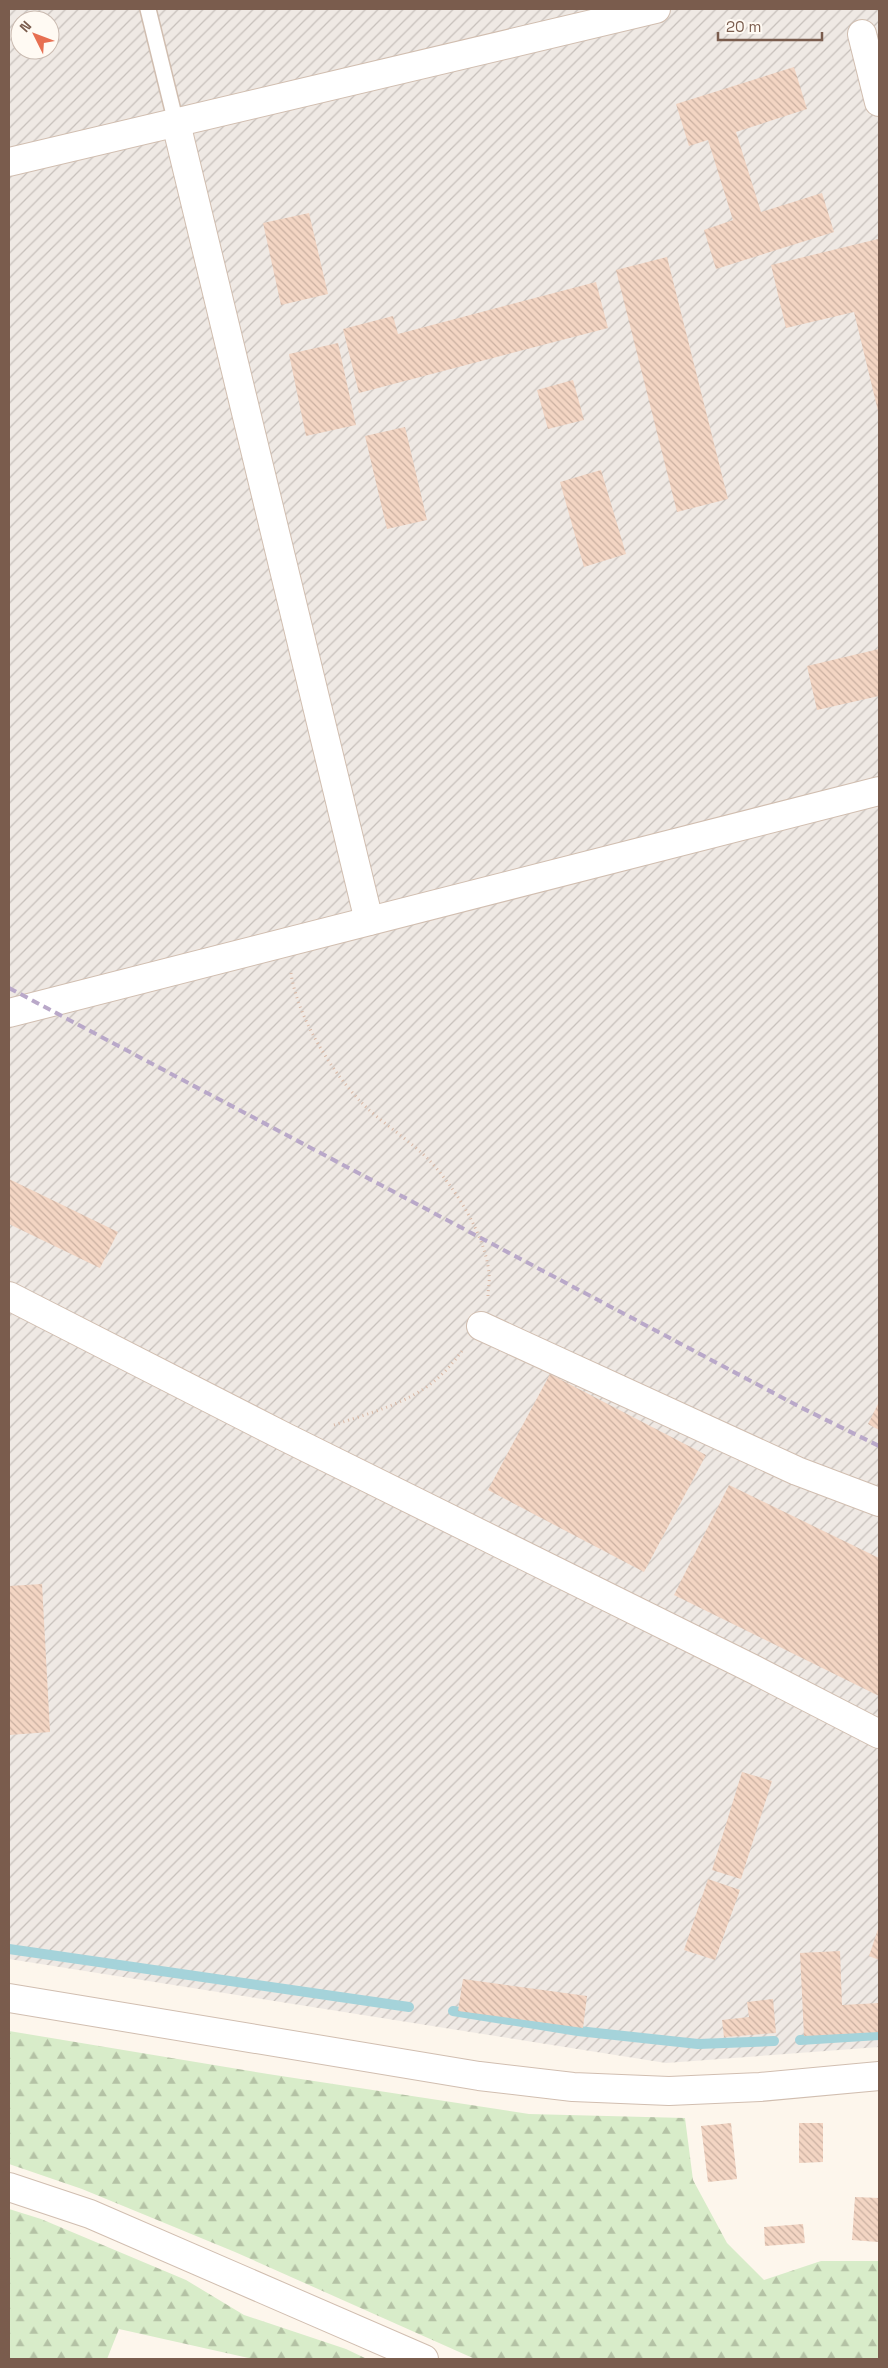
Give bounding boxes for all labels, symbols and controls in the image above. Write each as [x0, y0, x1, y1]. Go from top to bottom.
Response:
north arrow [10, 10, 60, 60]
scale bar [718, 10, 822, 42]
text: N [16, 17, 35, 36]
text: 20 m [726, 17, 761, 36]

